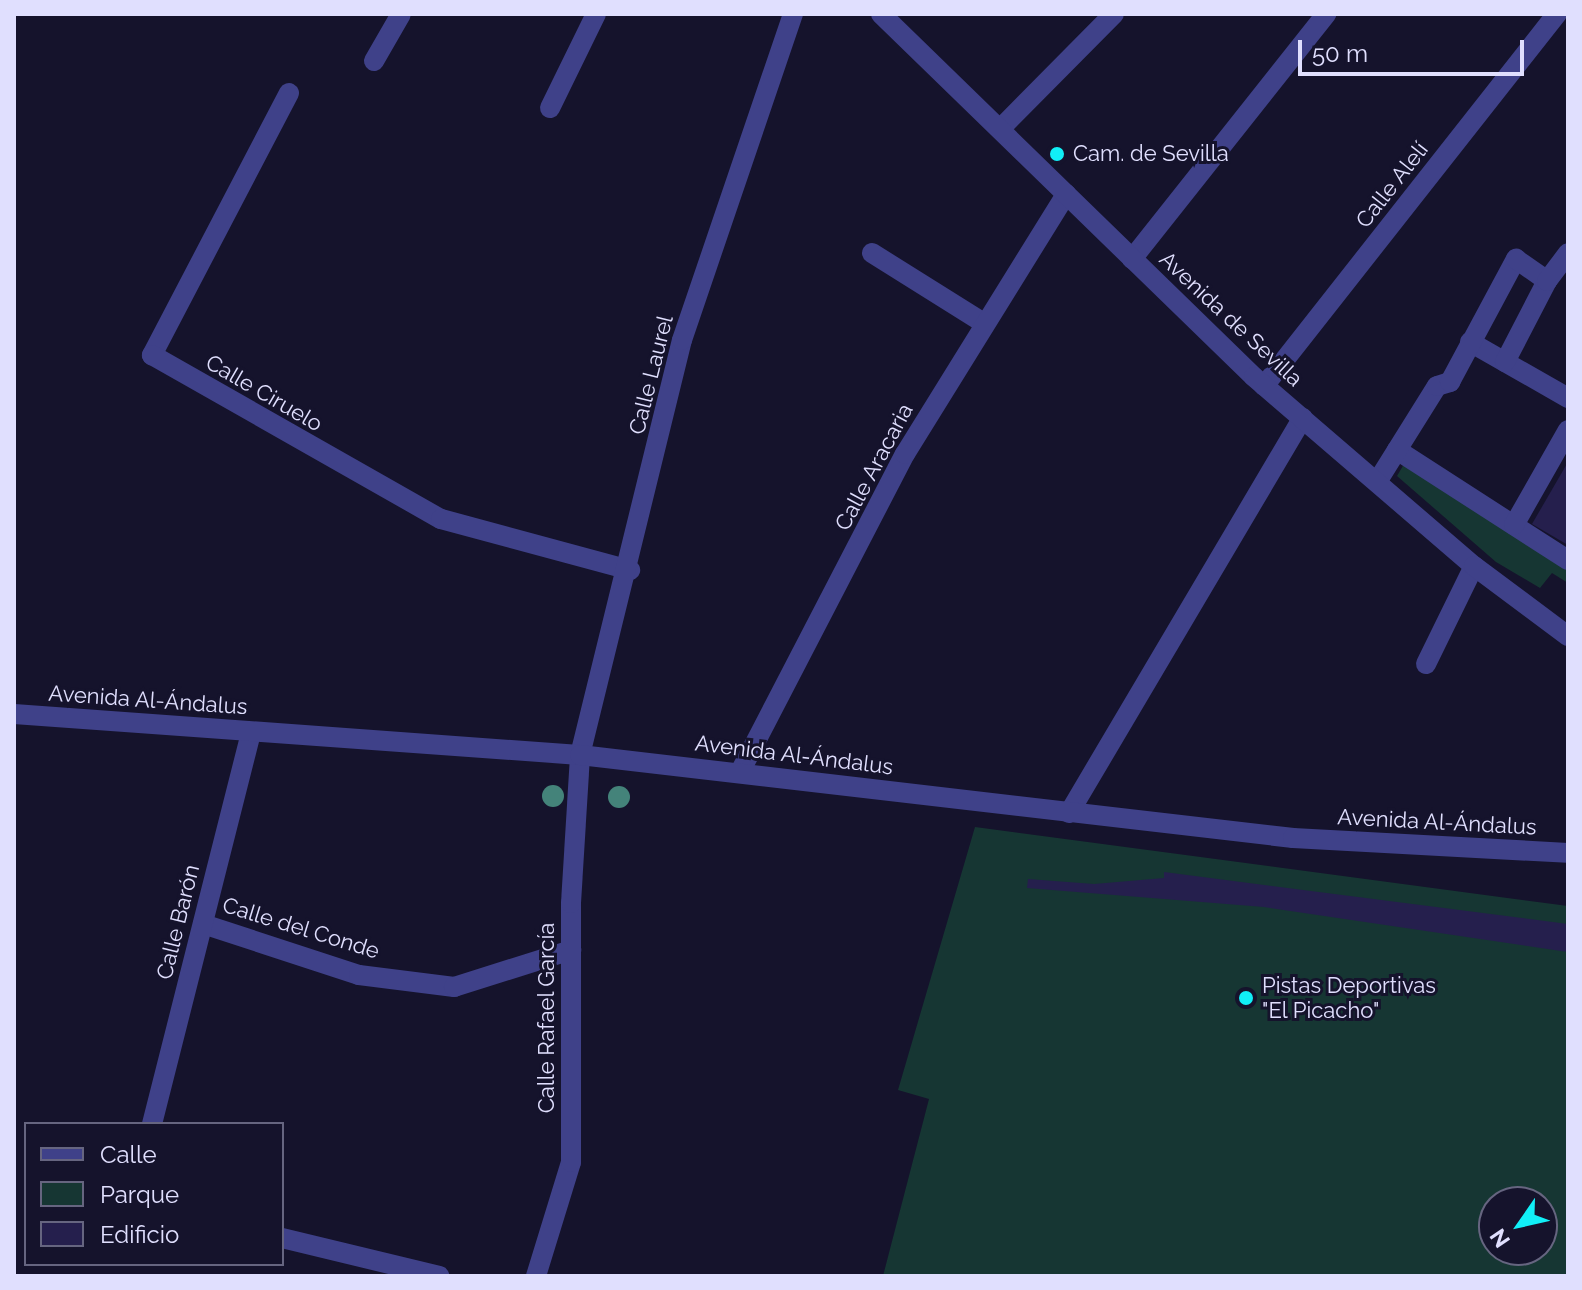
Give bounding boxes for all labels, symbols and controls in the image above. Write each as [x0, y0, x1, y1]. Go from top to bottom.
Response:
scale bar [1302, 24, 1528, 74]
text: 50 m [1312, 39, 1368, 68]
street label: Calle Alelí [1350, 137, 1434, 233]
place label: Cam. de Sevilla [1073, 141, 1229, 167]
marker: Cam. de Sevilla [1048, 145, 1066, 163]
street label: Avenida de Sevilla [1154, 246, 1308, 392]
street label: Calle Laurel [623, 313, 679, 437]
street label: Calle Ciruelo [201, 349, 327, 437]
street label: Calle Aracaria [829, 399, 919, 535]
street label: Avenida Al-Ándalus [47, 680, 249, 720]
street label: Avenida Al-Ándalus [693, 730, 895, 780]
street label: Avenida Al-Ándalus [1336, 804, 1538, 840]
street label: Calle Barón [151, 862, 205, 982]
street label: Calle del Conde [219, 891, 383, 965]
street label: Calle Rafael García [534, 922, 560, 1114]
place label: Pistas Deportivas "El Picacho" [1262, 972, 1436, 1024]
marker: Pistas Deportivas "El Picacho" [1237, 989, 1255, 1007]
legend [24, 1122, 284, 1266]
text: Calle [100, 1140, 157, 1169]
text: Parque [100, 1180, 179, 1209]
north arrow [1478, 1186, 1558, 1266]
text: Edificio [100, 1220, 179, 1249]
text: N [1484, 1224, 1515, 1253]

